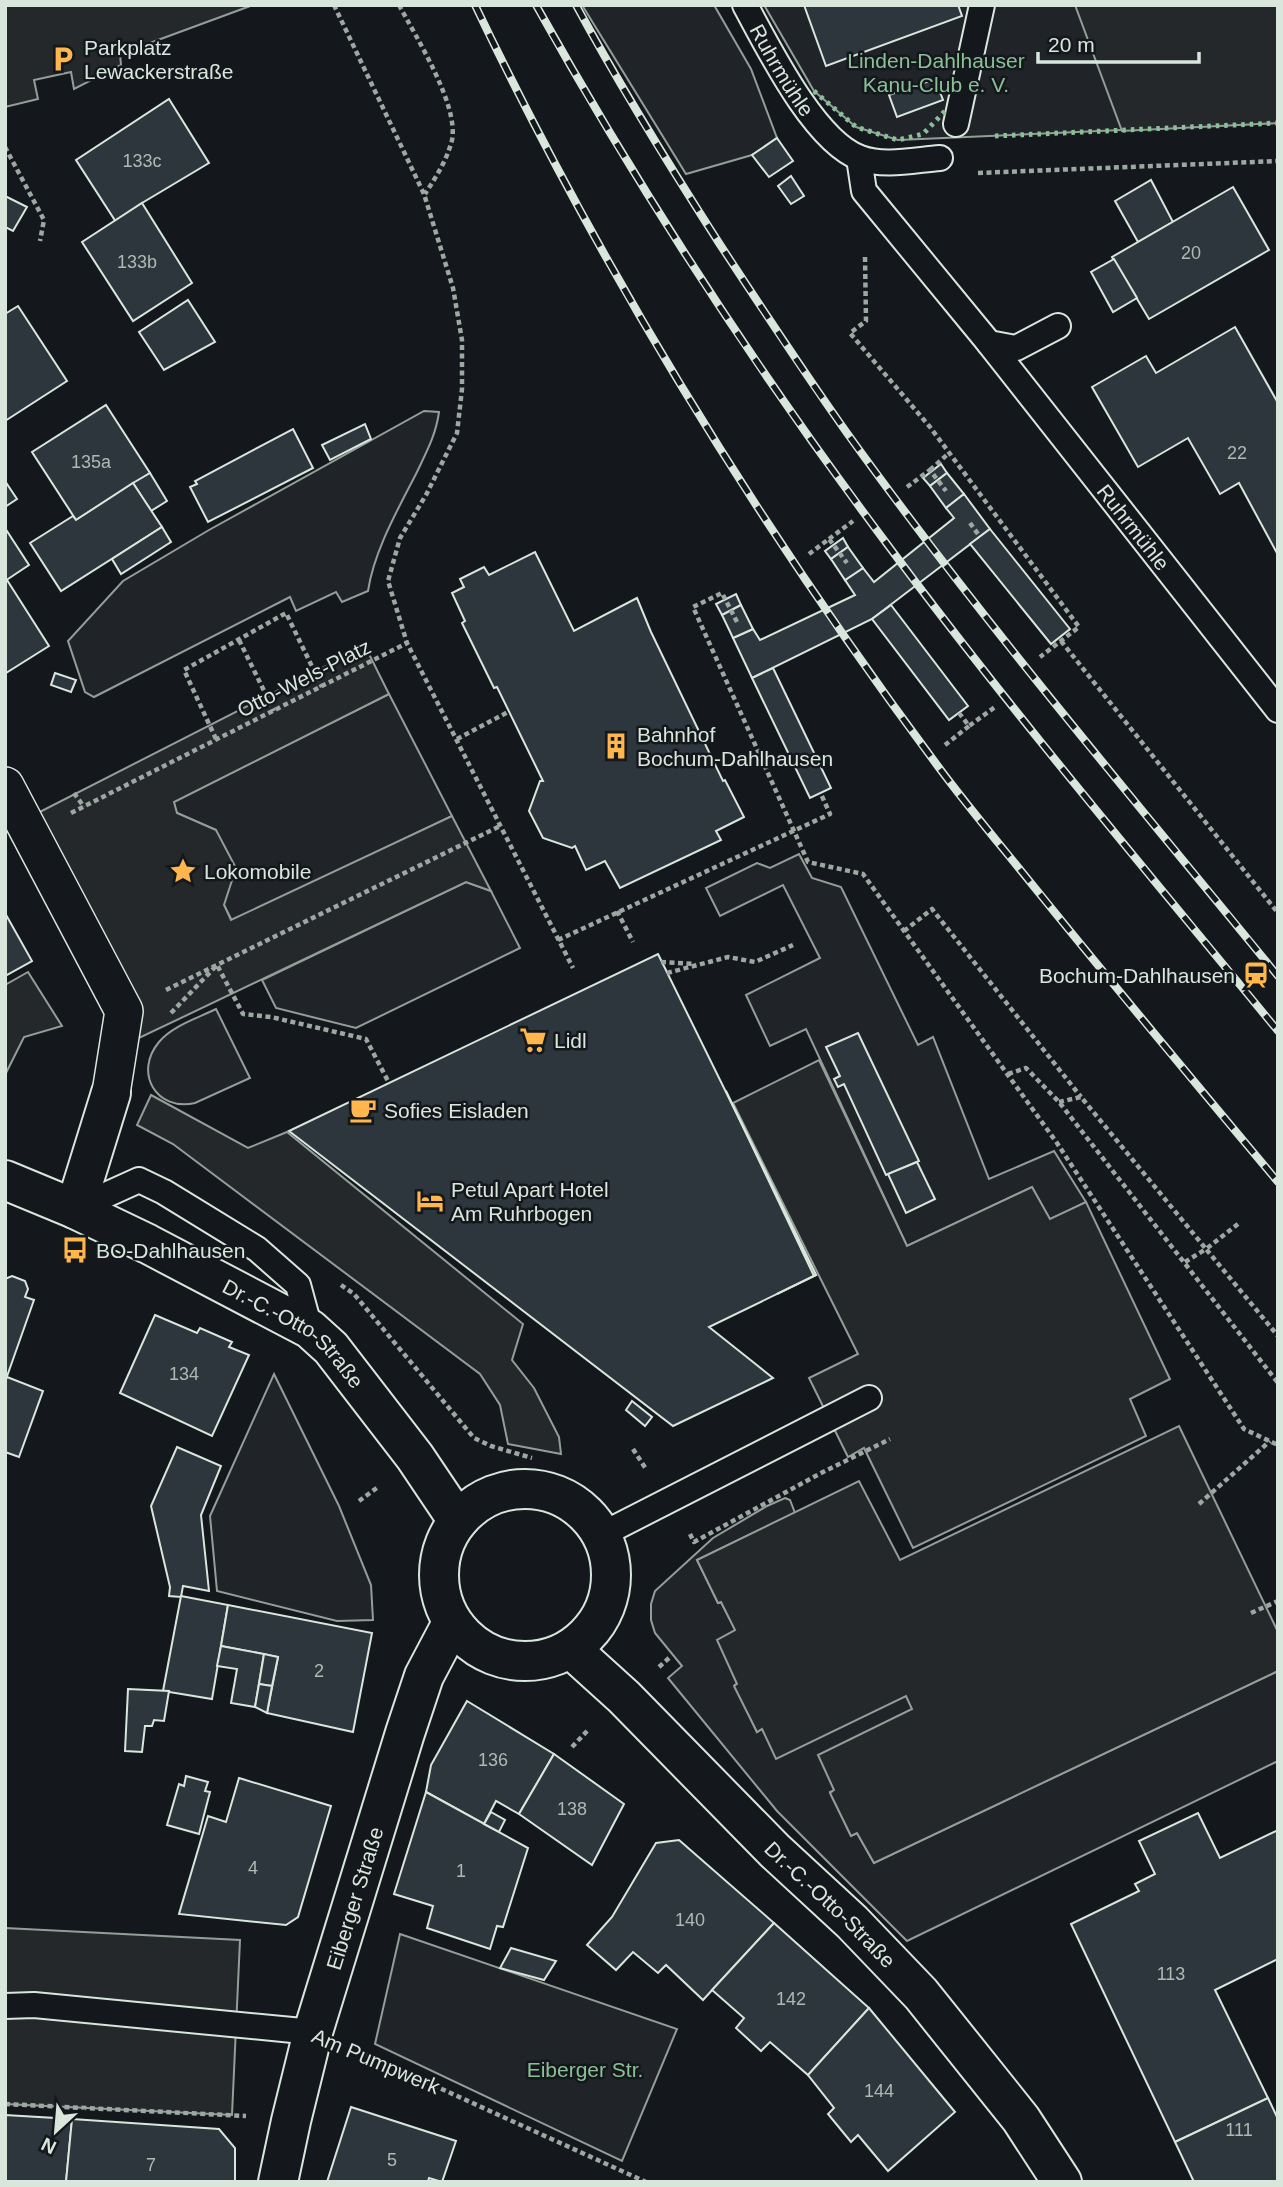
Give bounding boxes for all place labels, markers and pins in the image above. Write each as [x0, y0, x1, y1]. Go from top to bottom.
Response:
place label: Parkplatz Lewackerstraße [84, 36, 233, 83]
parking icon: Parkplatz Lewackerstraße [48, 44, 78, 74]
place label: Bahnhof Bochum-Dahlhausen [637, 723, 833, 770]
building icon: Bahnhof Bochum-Dahlhausen [601, 731, 631, 761]
place icon: Lokomobile [168, 856, 198, 886]
place label: Lokomobile [204, 860, 311, 883]
station icon: Bochum-Dahlhausen [1241, 960, 1271, 990]
place label: Bochum-Dahlhausen [1039, 964, 1235, 987]
supermarket icon: Lidl [518, 1025, 548, 1055]
place label: Lidl [554, 1029, 587, 1052]
cafe icon: Sofies Eisladen [348, 1095, 378, 1125]
place label: Sofies Eisladen [384, 1099, 529, 1122]
place label: Petul Apart Hotel Am Ruhrbogen [451, 1178, 609, 1225]
hotel icon: Petul Apart Hotel Am Ruhrbogen [415, 1186, 445, 1216]
bus stop icon: BO-Dahlhausen [60, 1235, 90, 1265]
place label: BO-Dahlhausen [96, 1239, 245, 1262]

